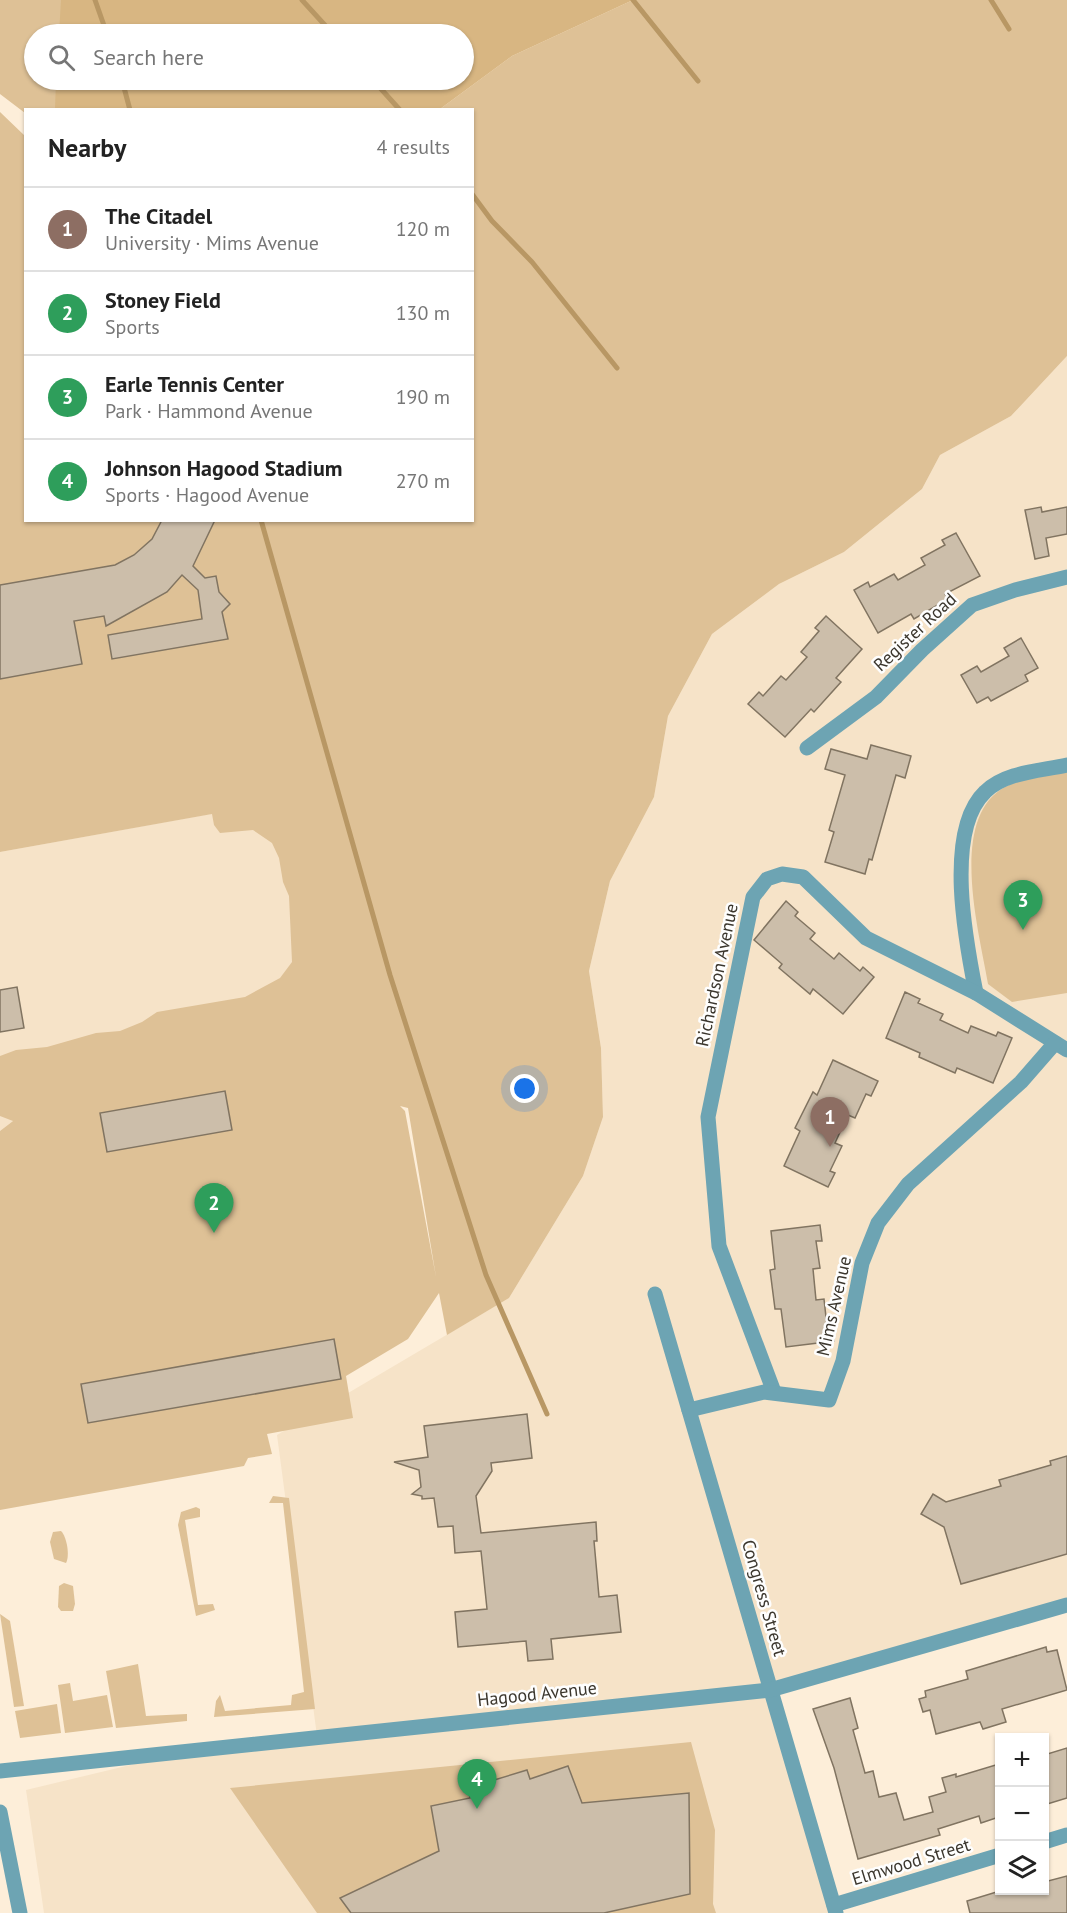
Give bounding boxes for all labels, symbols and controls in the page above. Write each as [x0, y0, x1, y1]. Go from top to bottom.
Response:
search box [24, 24, 474, 90]
icon: search [45, 41, 78, 74]
text: Search here [93, 43, 204, 71]
text: Nearby [48, 131, 126, 164]
text: 4 results [377, 134, 450, 160]
text: The Citadel [105, 202, 212, 230]
text: 1 [62, 216, 73, 242]
text: 120 m [396, 216, 450, 242]
text: University · Mims Avenue [105, 230, 319, 256]
text: Stoney Field [105, 286, 221, 314]
text: 2 [62, 300, 73, 326]
text: 130 m [396, 300, 450, 326]
text: Sports [105, 314, 160, 340]
text: Earle Tennis Center [105, 370, 284, 398]
text: 3 [62, 384, 73, 410]
text: 190 m [396, 384, 450, 410]
text: Park · Hammond Avenue [105, 398, 313, 424]
text: Johnson Hagood Stadium [105, 454, 342, 482]
text: 4 [62, 468, 73, 494]
text: 270 m [396, 468, 450, 494]
text: Sports · Hagood Avenue [105, 482, 309, 508]
street label: Register Road [868, 587, 961, 676]
pin: 3 [1004, 880, 1042, 930]
street label: Richardson Avenue [690, 901, 743, 1049]
your location [510, 1074, 539, 1103]
pin: 1 [810, 1098, 850, 1147]
pin: 2 [194, 1184, 234, 1233]
street label: Mims Avenue [811, 1254, 856, 1358]
street label: Congress Street [737, 1537, 792, 1659]
street label: Hagood Avenue [476, 1676, 598, 1711]
map controls [995, 1733, 1049, 1895]
button: + [995, 1733, 1049, 1787]
pin: 4 [458, 1760, 496, 1809]
button: − [995, 1787, 1049, 1841]
street label: Elmwood Street [849, 1833, 973, 1890]
button: layers [995, 1841, 1049, 1895]

